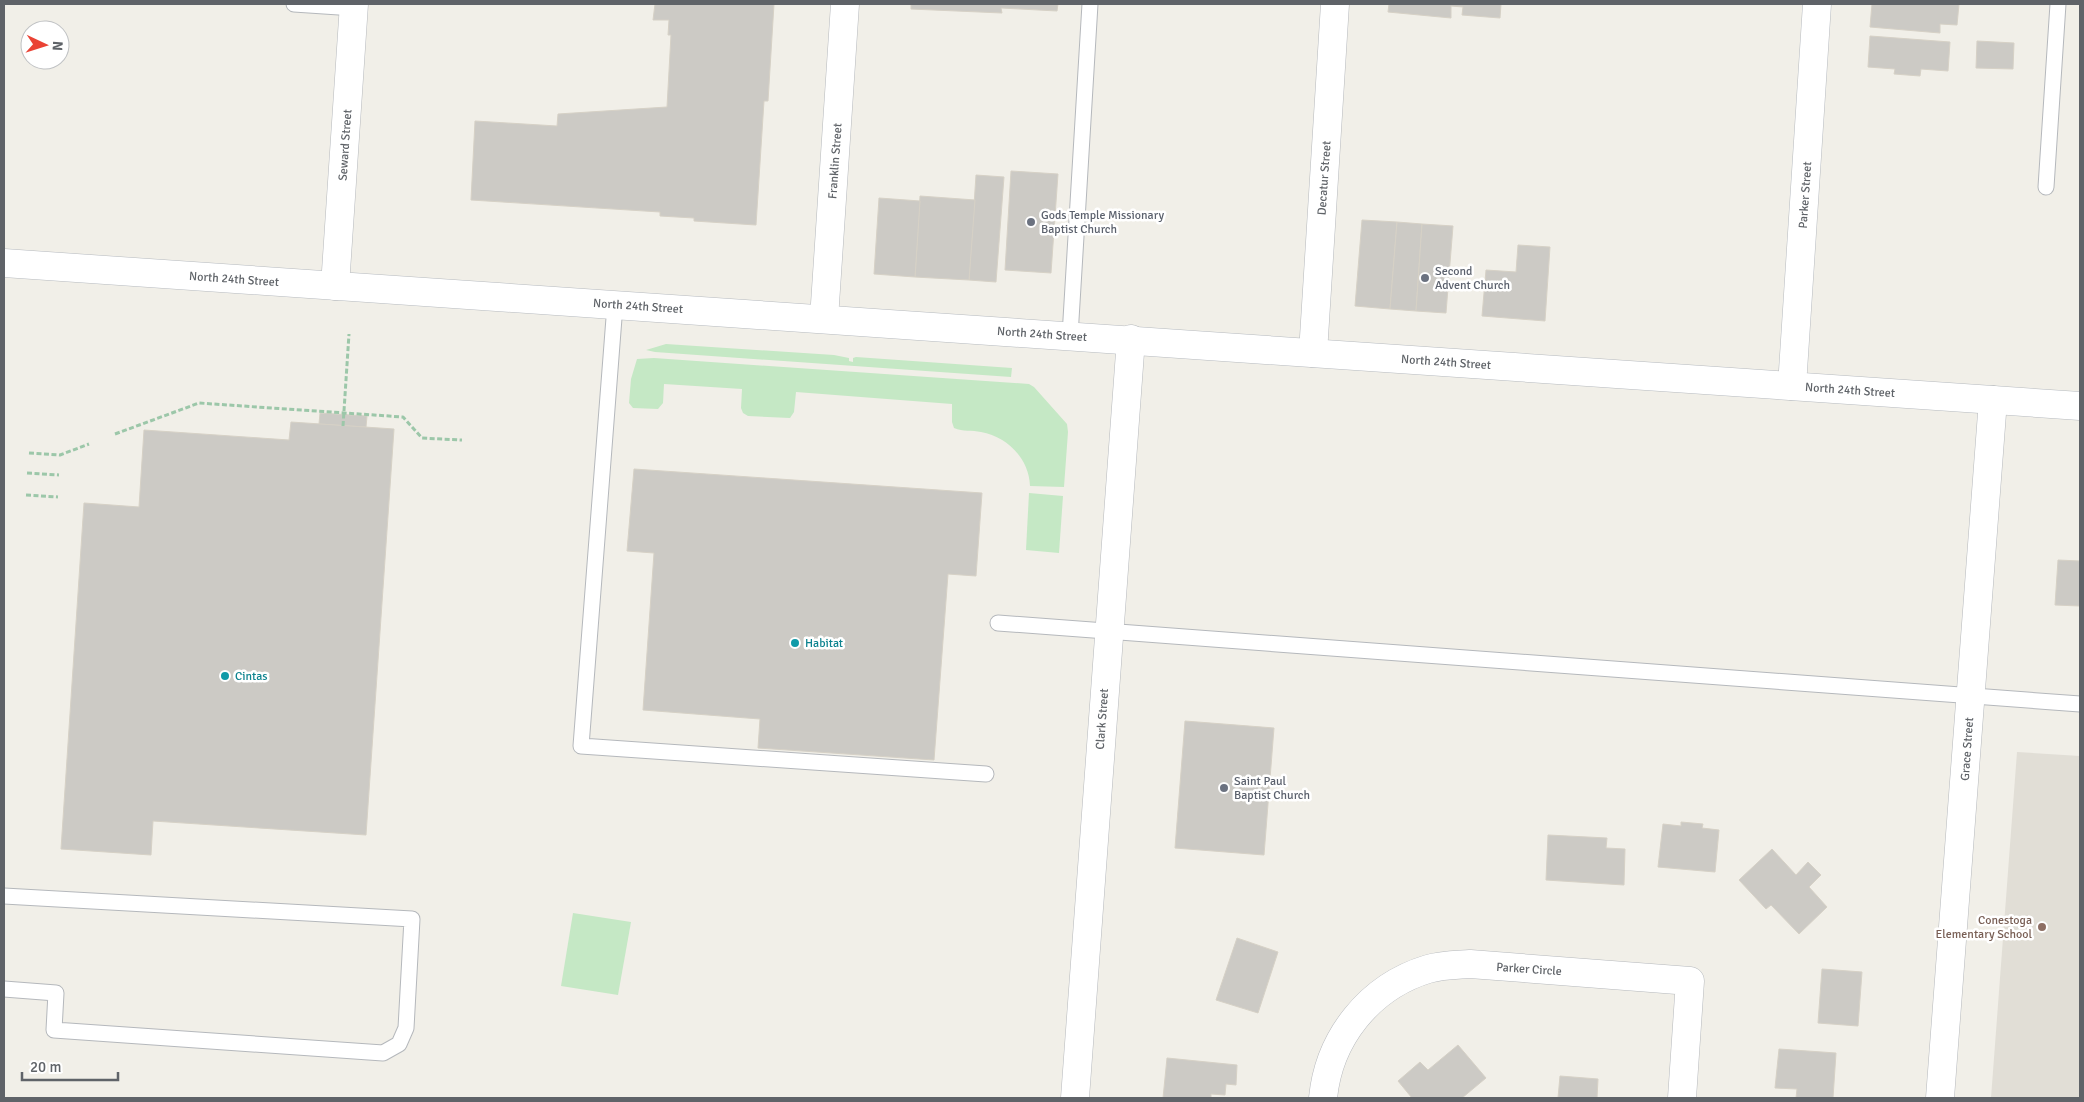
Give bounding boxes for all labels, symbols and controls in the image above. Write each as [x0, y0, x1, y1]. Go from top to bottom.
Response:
north arrow [20, 20, 70, 70]
text: N [49, 40, 66, 51]
street label: Seward Street [336, 109, 355, 181]
street label: Franklin Street [825, 123, 846, 199]
street label: Decatur Street [1314, 140, 1335, 216]
street label: Parker Street [1796, 161, 1815, 229]
place label: Gods Temple Missionary Baptist Church [1041, 208, 1164, 237]
marker: Gods Temple Missionary Baptist Church [1025, 216, 1037, 228]
place label: Second Advent Church [1435, 264, 1510, 293]
street label: North 24th Street [189, 269, 279, 290]
marker: Second Advent Church [1419, 272, 1431, 284]
street label: North 24th Street [593, 296, 683, 317]
street label: North 24th Street [997, 324, 1087, 345]
street label: North 24th Street [1401, 352, 1491, 373]
street label: North 24th Street [1805, 380, 1895, 401]
place label: Habitat [805, 636, 843, 651]
marker: Habitat [789, 637, 801, 649]
place label: Cintas [235, 669, 268, 684]
marker: Cintas [219, 670, 231, 682]
street label: Clark Street [1093, 688, 1112, 750]
street label: Grace Street [1958, 717, 1977, 781]
place label: Saint Paul Baptist Church [1234, 774, 1310, 803]
marker: Saint Paul Baptist Church [1218, 782, 1230, 794]
place label: Conestoga Elementary School [1936, 913, 2032, 942]
marker: Conestoga Elementary School [2036, 921, 2048, 933]
street label: Parker Circle [1496, 960, 1562, 979]
scale bar [22, 1050, 119, 1082]
text: 20 m [30, 1058, 61, 1076]

